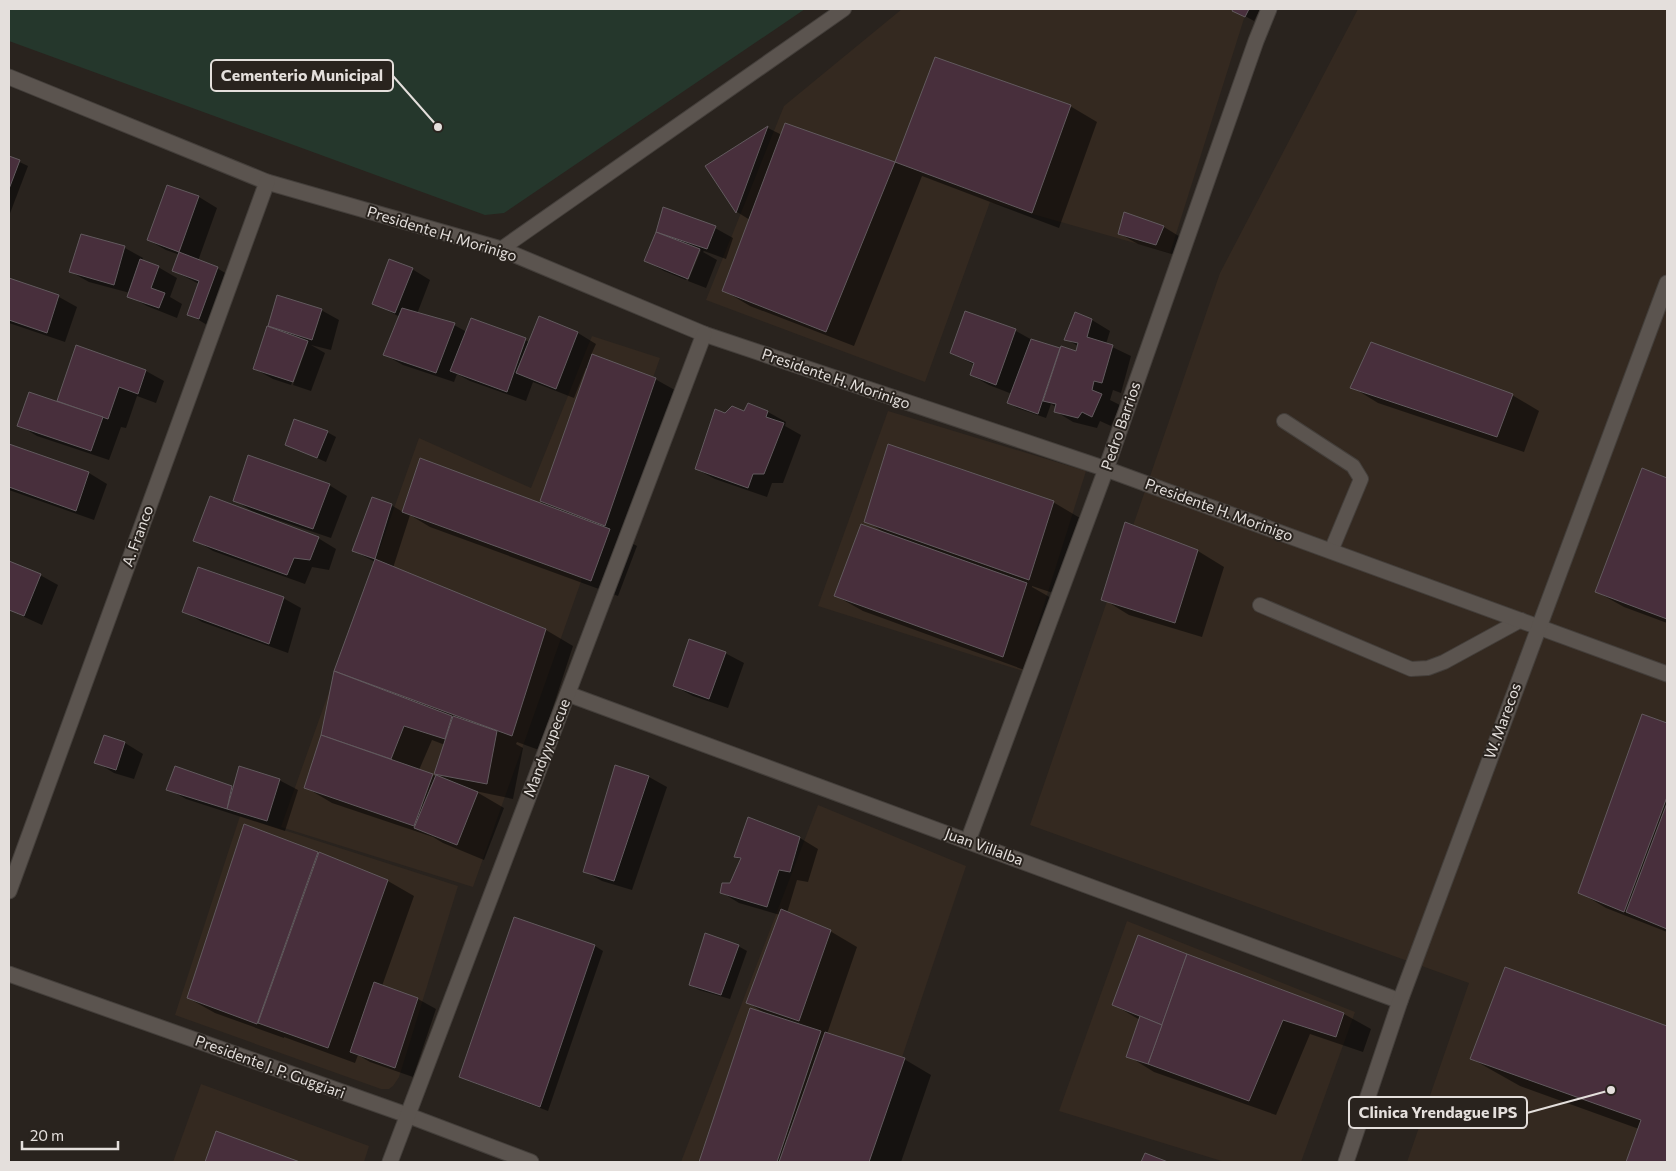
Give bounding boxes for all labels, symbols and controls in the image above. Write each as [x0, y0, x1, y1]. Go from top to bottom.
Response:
callout: Cementerio Municipal [211, 60, 393, 91]
text: Cementerio Municipal [221, 65, 383, 84]
street label: Presidente H. Morinigo [365, 202, 520, 264]
street label: Presidente H. Morinigo [760, 344, 913, 412]
street label: Pedro Barrios [1097, 379, 1144, 472]
street label: Presidente H. Morinigo [1143, 474, 1296, 544]
street label: A. Franco [118, 503, 156, 569]
street label: W. Marecos [1480, 680, 1524, 761]
street label: Mandyyupecue [519, 696, 573, 799]
street label: Juan Villalba [943, 824, 1026, 869]
street label: Presidente J. P. Guggiari [193, 1031, 348, 1102]
callout: Clinica Yrendague IPS [1349, 1097, 1527, 1128]
text: Clinica Yrendague IPS [1359, 1102, 1518, 1121]
scale bar [22, 1118, 119, 1150]
text: 20 m [30, 1126, 64, 1144]

